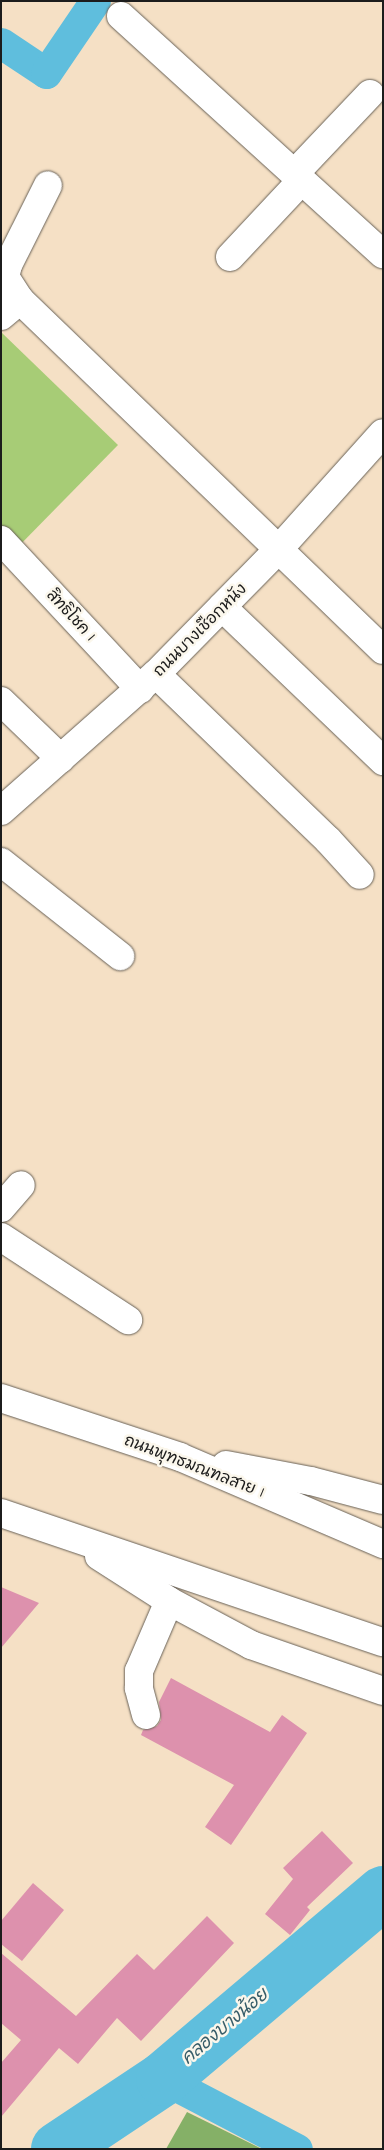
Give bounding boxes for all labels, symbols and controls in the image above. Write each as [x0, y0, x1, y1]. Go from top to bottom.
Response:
street label: ถนนบางเชือกหนัง [149, 579, 251, 681]
street label: สิทธิโชค 1 [43, 585, 99, 645]
street label: ถนนพุทธมณฑลสาย 1 [121, 1431, 267, 1501]
water label: คลองบางน้อย [177, 1984, 273, 2070]

